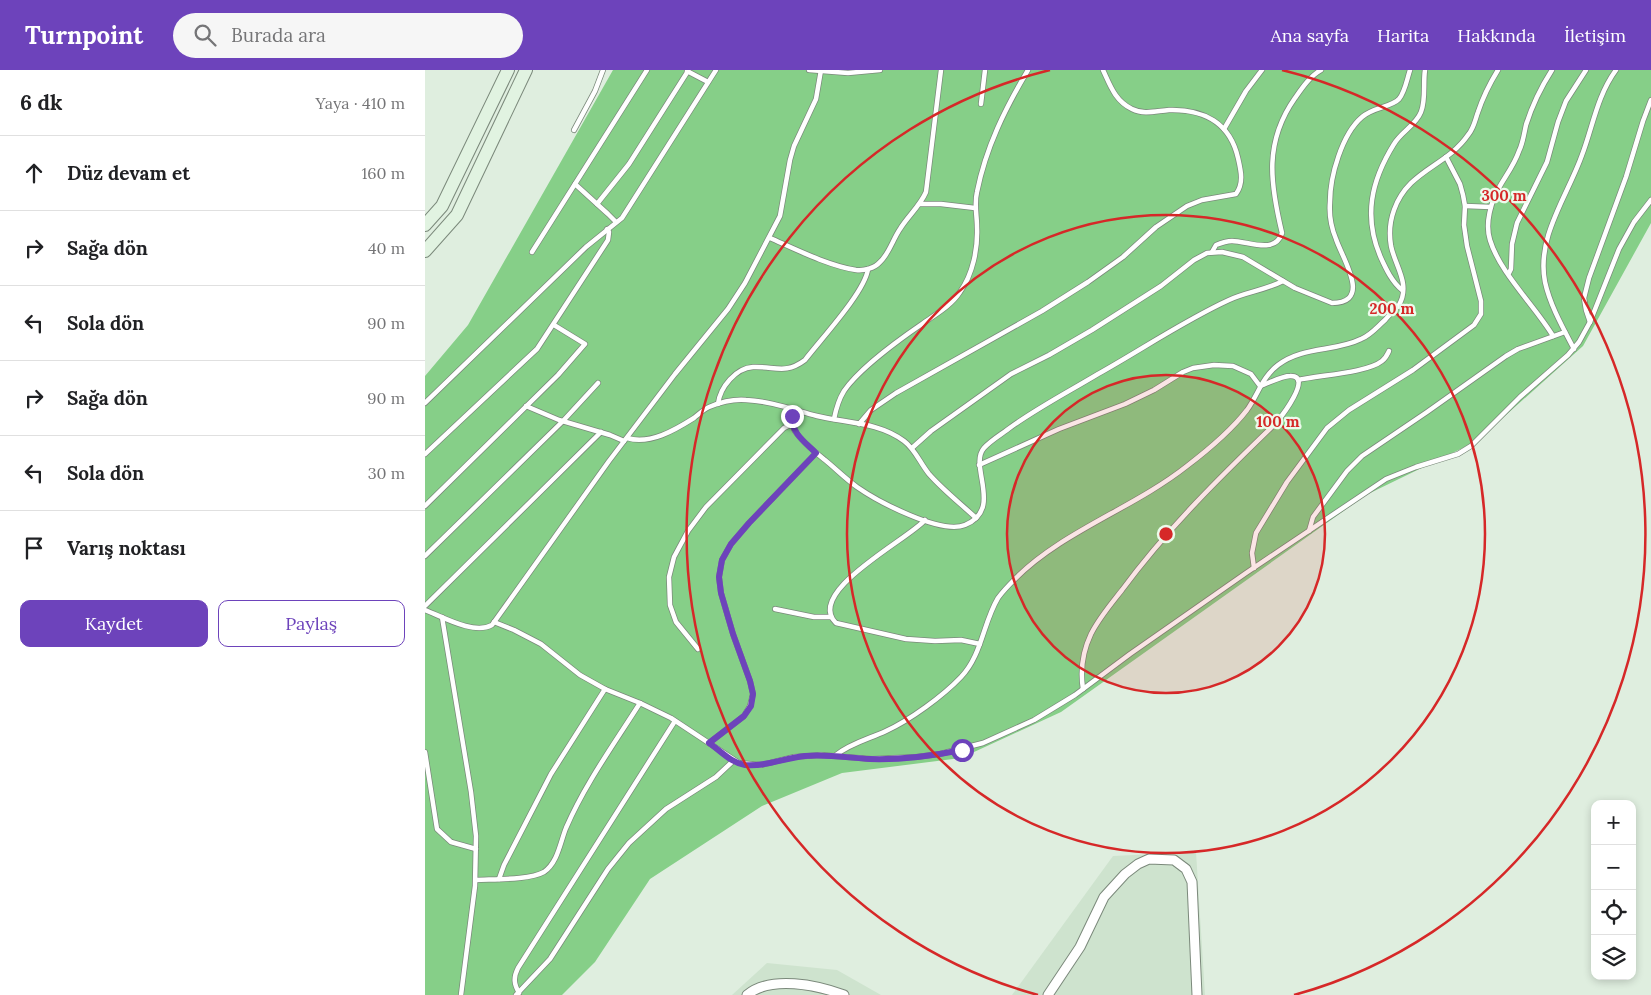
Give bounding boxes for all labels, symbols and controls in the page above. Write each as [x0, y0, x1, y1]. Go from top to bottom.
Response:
search box [173, 13, 523, 58]
text: Turnpoint [25, 20, 143, 51]
icon: search [191, 21, 219, 49]
text: Burada ara [231, 23, 326, 47]
text: Ana sayfa [1271, 24, 1349, 47]
text: Harita [1377, 24, 1429, 47]
text: Hakkında [1457, 24, 1536, 47]
text: İletişim [1564, 24, 1626, 47]
text: 6 dk [20, 89, 63, 116]
text: Yaya · 410 m [315, 93, 405, 113]
icon: ahead [20, 159, 48, 187]
text: Düz devam et [67, 161, 190, 185]
text: 160 m [361, 163, 405, 183]
text: 300 m [1481, 186, 1527, 205]
icon: right [20, 234, 48, 262]
text: Sağa dön [67, 236, 148, 260]
text: 40 m [368, 238, 405, 258]
text: 200 m [1370, 299, 1415, 318]
icon: left [20, 309, 48, 337]
text: Sola dön [67, 311, 144, 335]
text: 90 m [367, 313, 405, 333]
icon: right [20, 384, 48, 412]
text: Sağa dön [67, 386, 148, 410]
text: 90 m [367, 388, 405, 408]
route end [781, 405, 804, 428]
text: 100 m [1257, 412, 1300, 431]
icon: left [20, 459, 48, 487]
text: Sola dön [67, 461, 144, 485]
text: 30 m [368, 463, 405, 483]
centre of rings [1157, 525, 1175, 543]
icon: arrive [20, 534, 48, 562]
text: Varış noktası [67, 536, 186, 560]
button: Kaydet [20, 600, 208, 647]
button: Paylaş [218, 600, 405, 647]
route start [951, 739, 974, 762]
map controls [1591, 800, 1636, 980]
button: + [1591, 800, 1636, 845]
button: − [1591, 845, 1636, 890]
button: locate [1591, 890, 1636, 935]
button: layers [1591, 935, 1636, 980]

